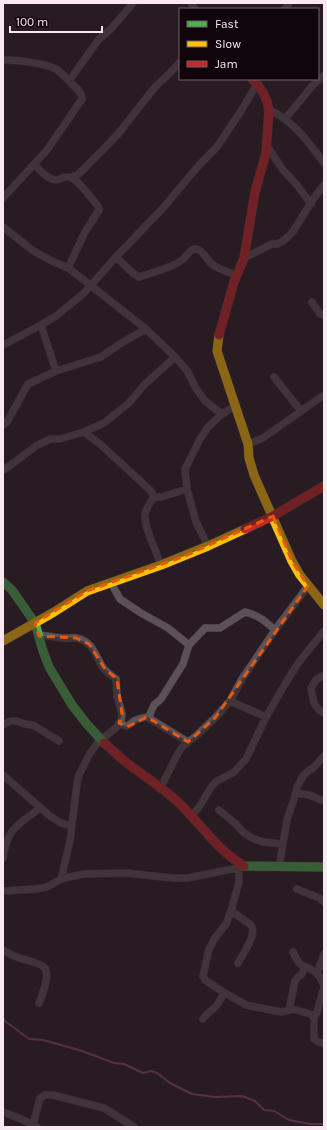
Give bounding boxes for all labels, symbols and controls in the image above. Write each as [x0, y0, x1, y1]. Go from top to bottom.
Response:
scale bar [10, 8, 102, 34]
legend [179, 8, 319, 80]
text: 100 m [16, 15, 48, 29]
text: Fast [215, 17, 239, 31]
text: Slow [215, 37, 241, 51]
text: Jam [215, 57, 238, 71]

